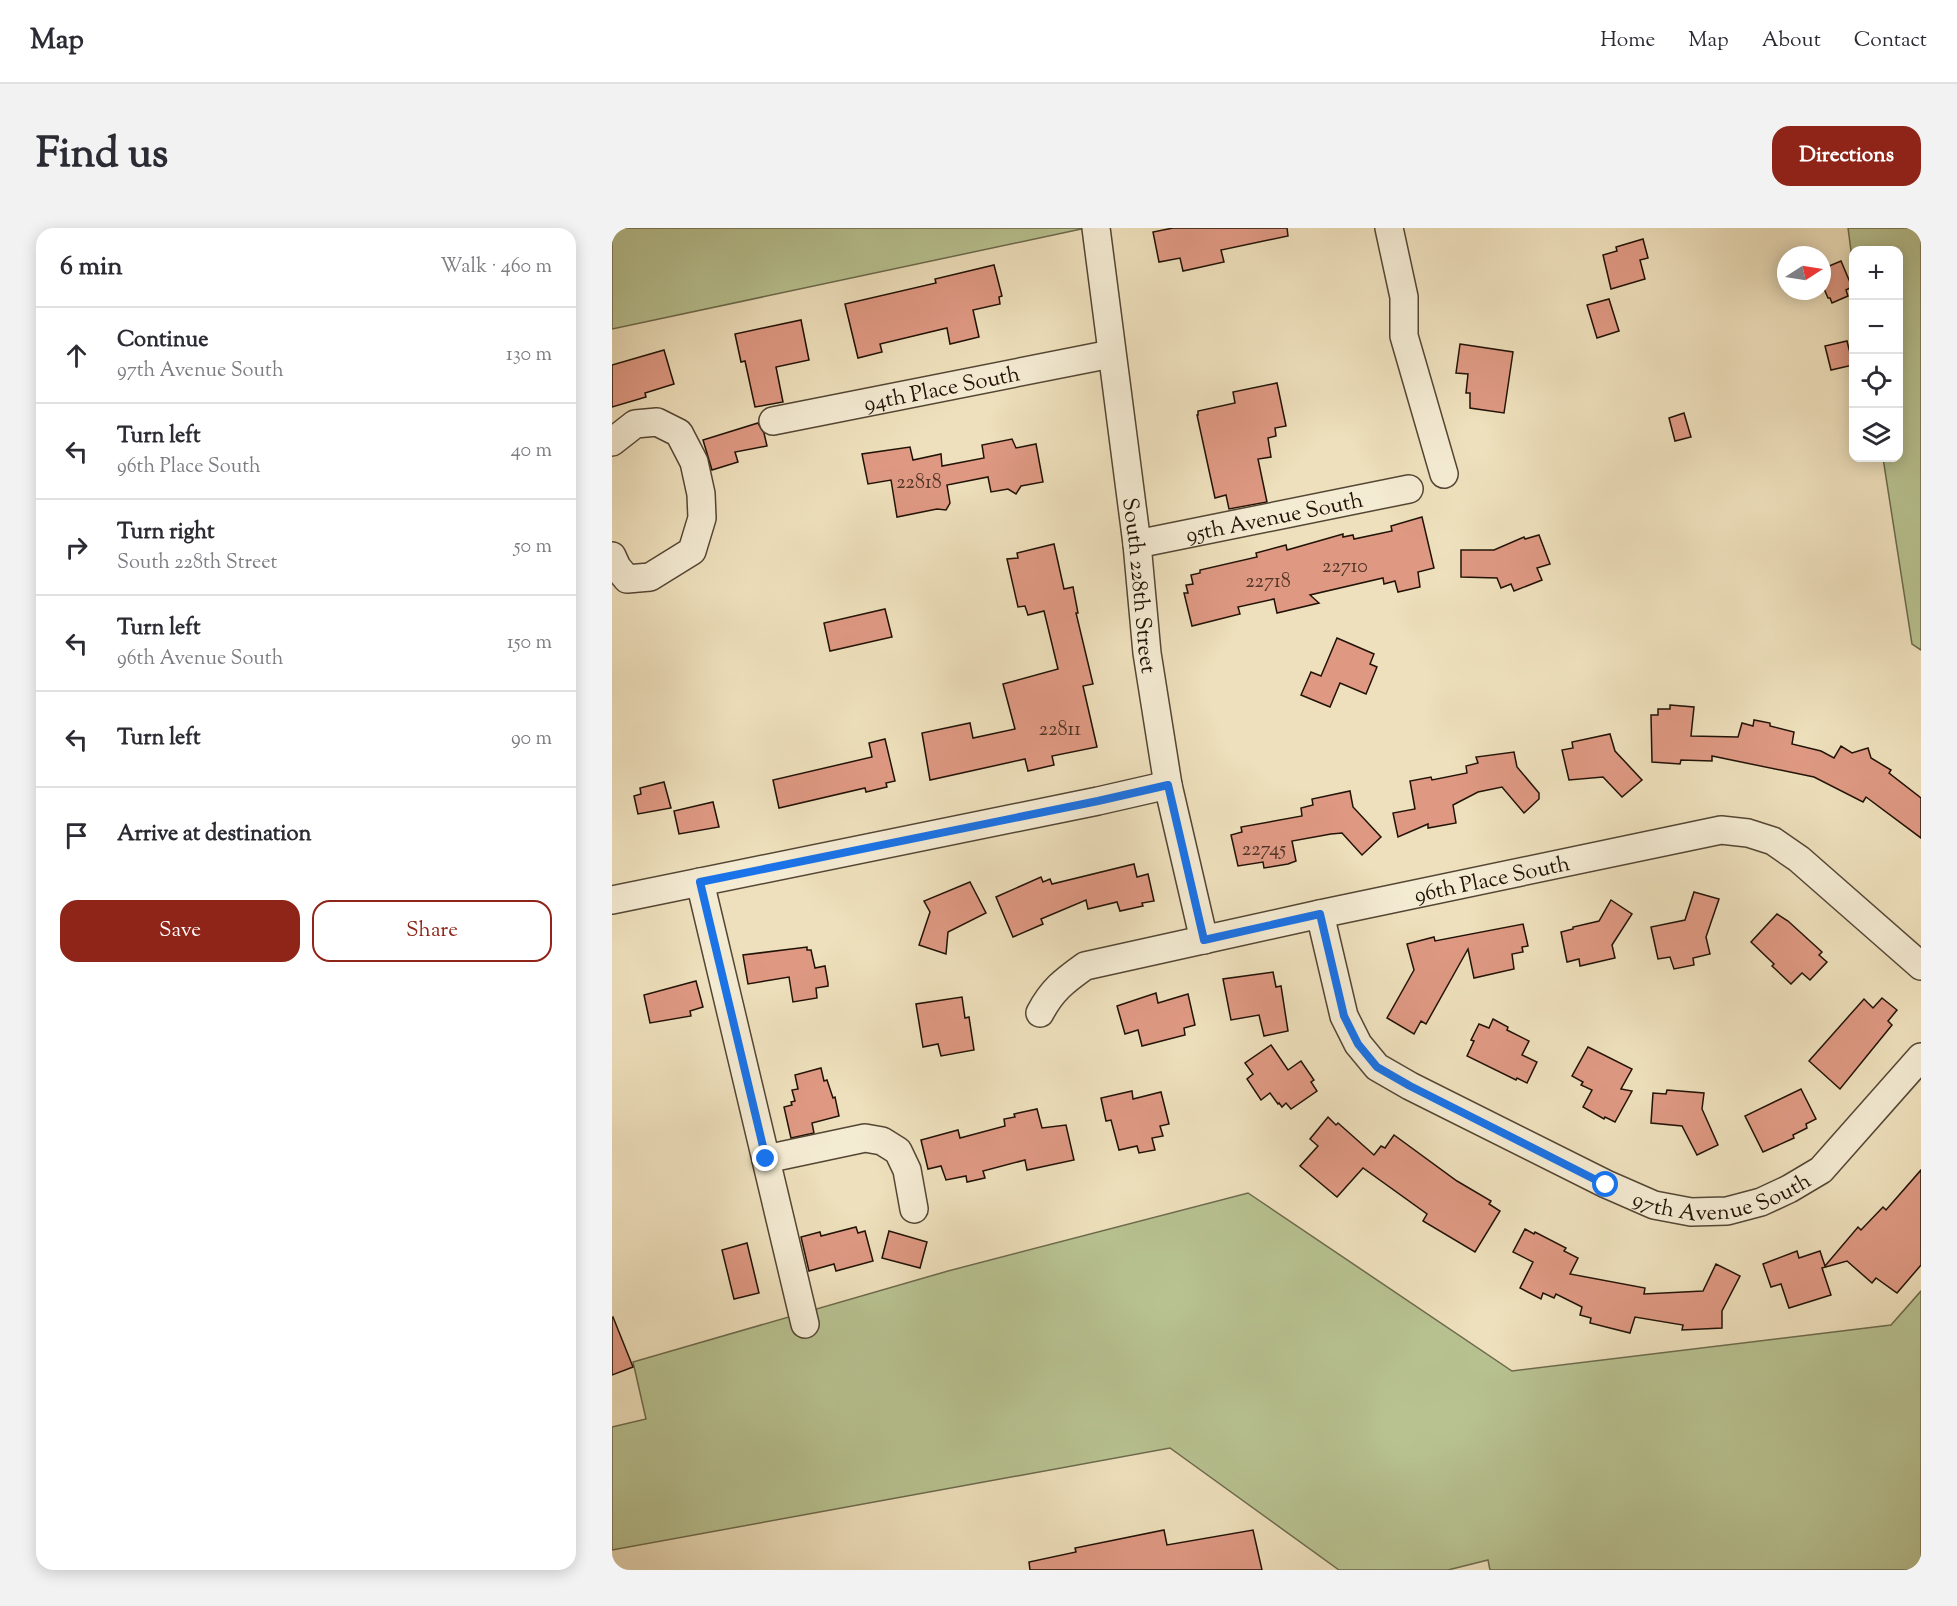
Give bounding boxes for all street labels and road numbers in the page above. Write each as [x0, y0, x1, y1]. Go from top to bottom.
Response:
street label: 94th Place South [862, 359, 1023, 422]
street label: 95th Avenue South [1183, 486, 1366, 553]
street label: South 228th Street [1112, 496, 1163, 676]
street label: 96th Place South [1412, 849, 1573, 913]
street label: 97th Avenue South [1627, 1166, 1818, 1232]

